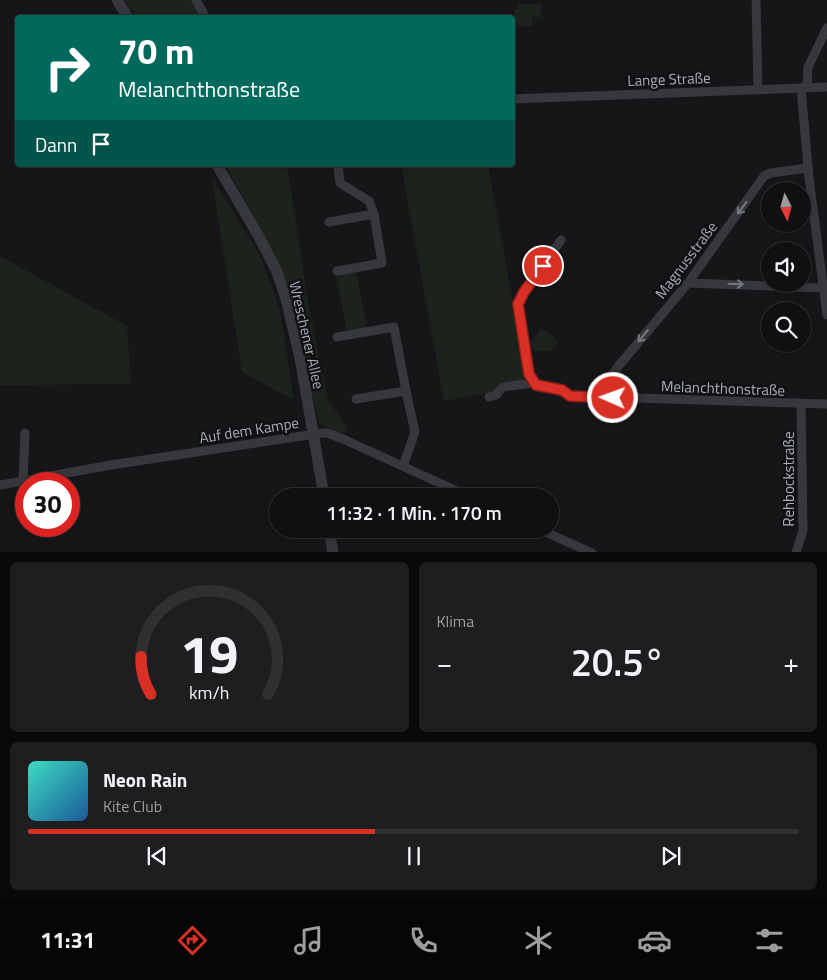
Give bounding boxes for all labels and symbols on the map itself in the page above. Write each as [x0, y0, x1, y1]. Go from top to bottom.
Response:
street label: Lange Straße [627, 66, 711, 92]
north arrow [761, 182, 811, 232]
one-way arrow [737, 200, 747, 214]
street label: Magnusstraße [649, 216, 723, 304]
pin [522, 245, 564, 287]
street label: Wreschener Allee [283, 279, 331, 391]
one-way arrow [728, 280, 744, 289]
one-way arrow [638, 329, 649, 342]
position arrow [586, 371, 638, 423]
street label: Melanchthonstraße [661, 374, 785, 402]
street label: Auf dem Kampe [198, 411, 300, 449]
street label: Rehbockstraße [777, 431, 800, 527]
speed limit sign: 30 [15, 472, 80, 537]

